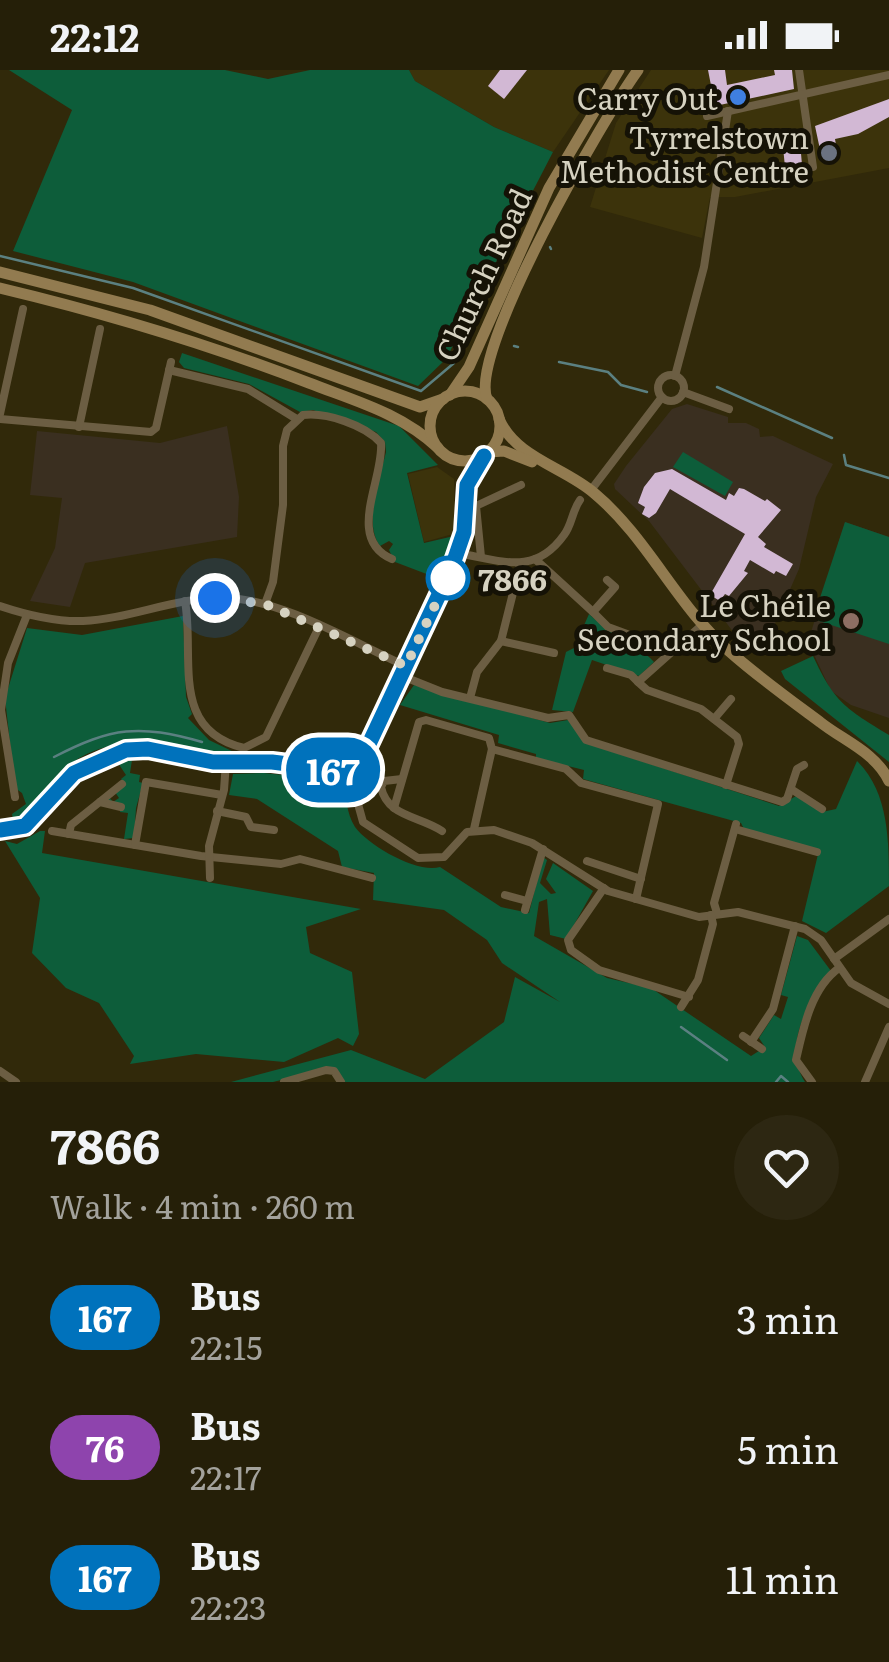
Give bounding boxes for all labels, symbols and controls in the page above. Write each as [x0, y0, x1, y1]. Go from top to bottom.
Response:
text: 22:12 [50, 7, 139, 64]
place label: Carry Out [577, 75, 718, 119]
marker: Carry Out [727, 86, 749, 108]
place label: Tyrrelstown Methodist Centre [559, 114, 809, 192]
marker: Tyrrelstown Methodist Centre [818, 142, 840, 164]
street label: Church Road [423, 180, 541, 368]
place label: 7866 [478, 556, 547, 600]
marker: 7866 [427, 557, 469, 599]
your location [190, 573, 240, 623]
place label: Le Chéile Secondary School [577, 582, 831, 660]
marker: Le Chéile Secondary School [840, 610, 862, 632]
line badge: 167 [276, 738, 390, 802]
text: 167 [306, 744, 360, 796]
text: 7866 [50, 1108, 160, 1179]
button: heart [734, 1115, 839, 1220]
text: Walk · 4 min · 260 m [50, 1181, 355, 1229]
text: Bus [190, 1265, 261, 1322]
text: 3 min [736, 1289, 839, 1346]
text: 167 [78, 1291, 132, 1343]
text: 22:15 [190, 1322, 262, 1370]
text: Bus [190, 1395, 261, 1452]
text: 5 min [737, 1419, 839, 1476]
text: 76 [85, 1421, 125, 1473]
text: 22:17 [190, 1452, 261, 1500]
text: Bus [190, 1525, 261, 1582]
text: 11 min [726, 1549, 839, 1606]
text: 167 [78, 1551, 132, 1603]
text: 22:23 [190, 1582, 266, 1630]

